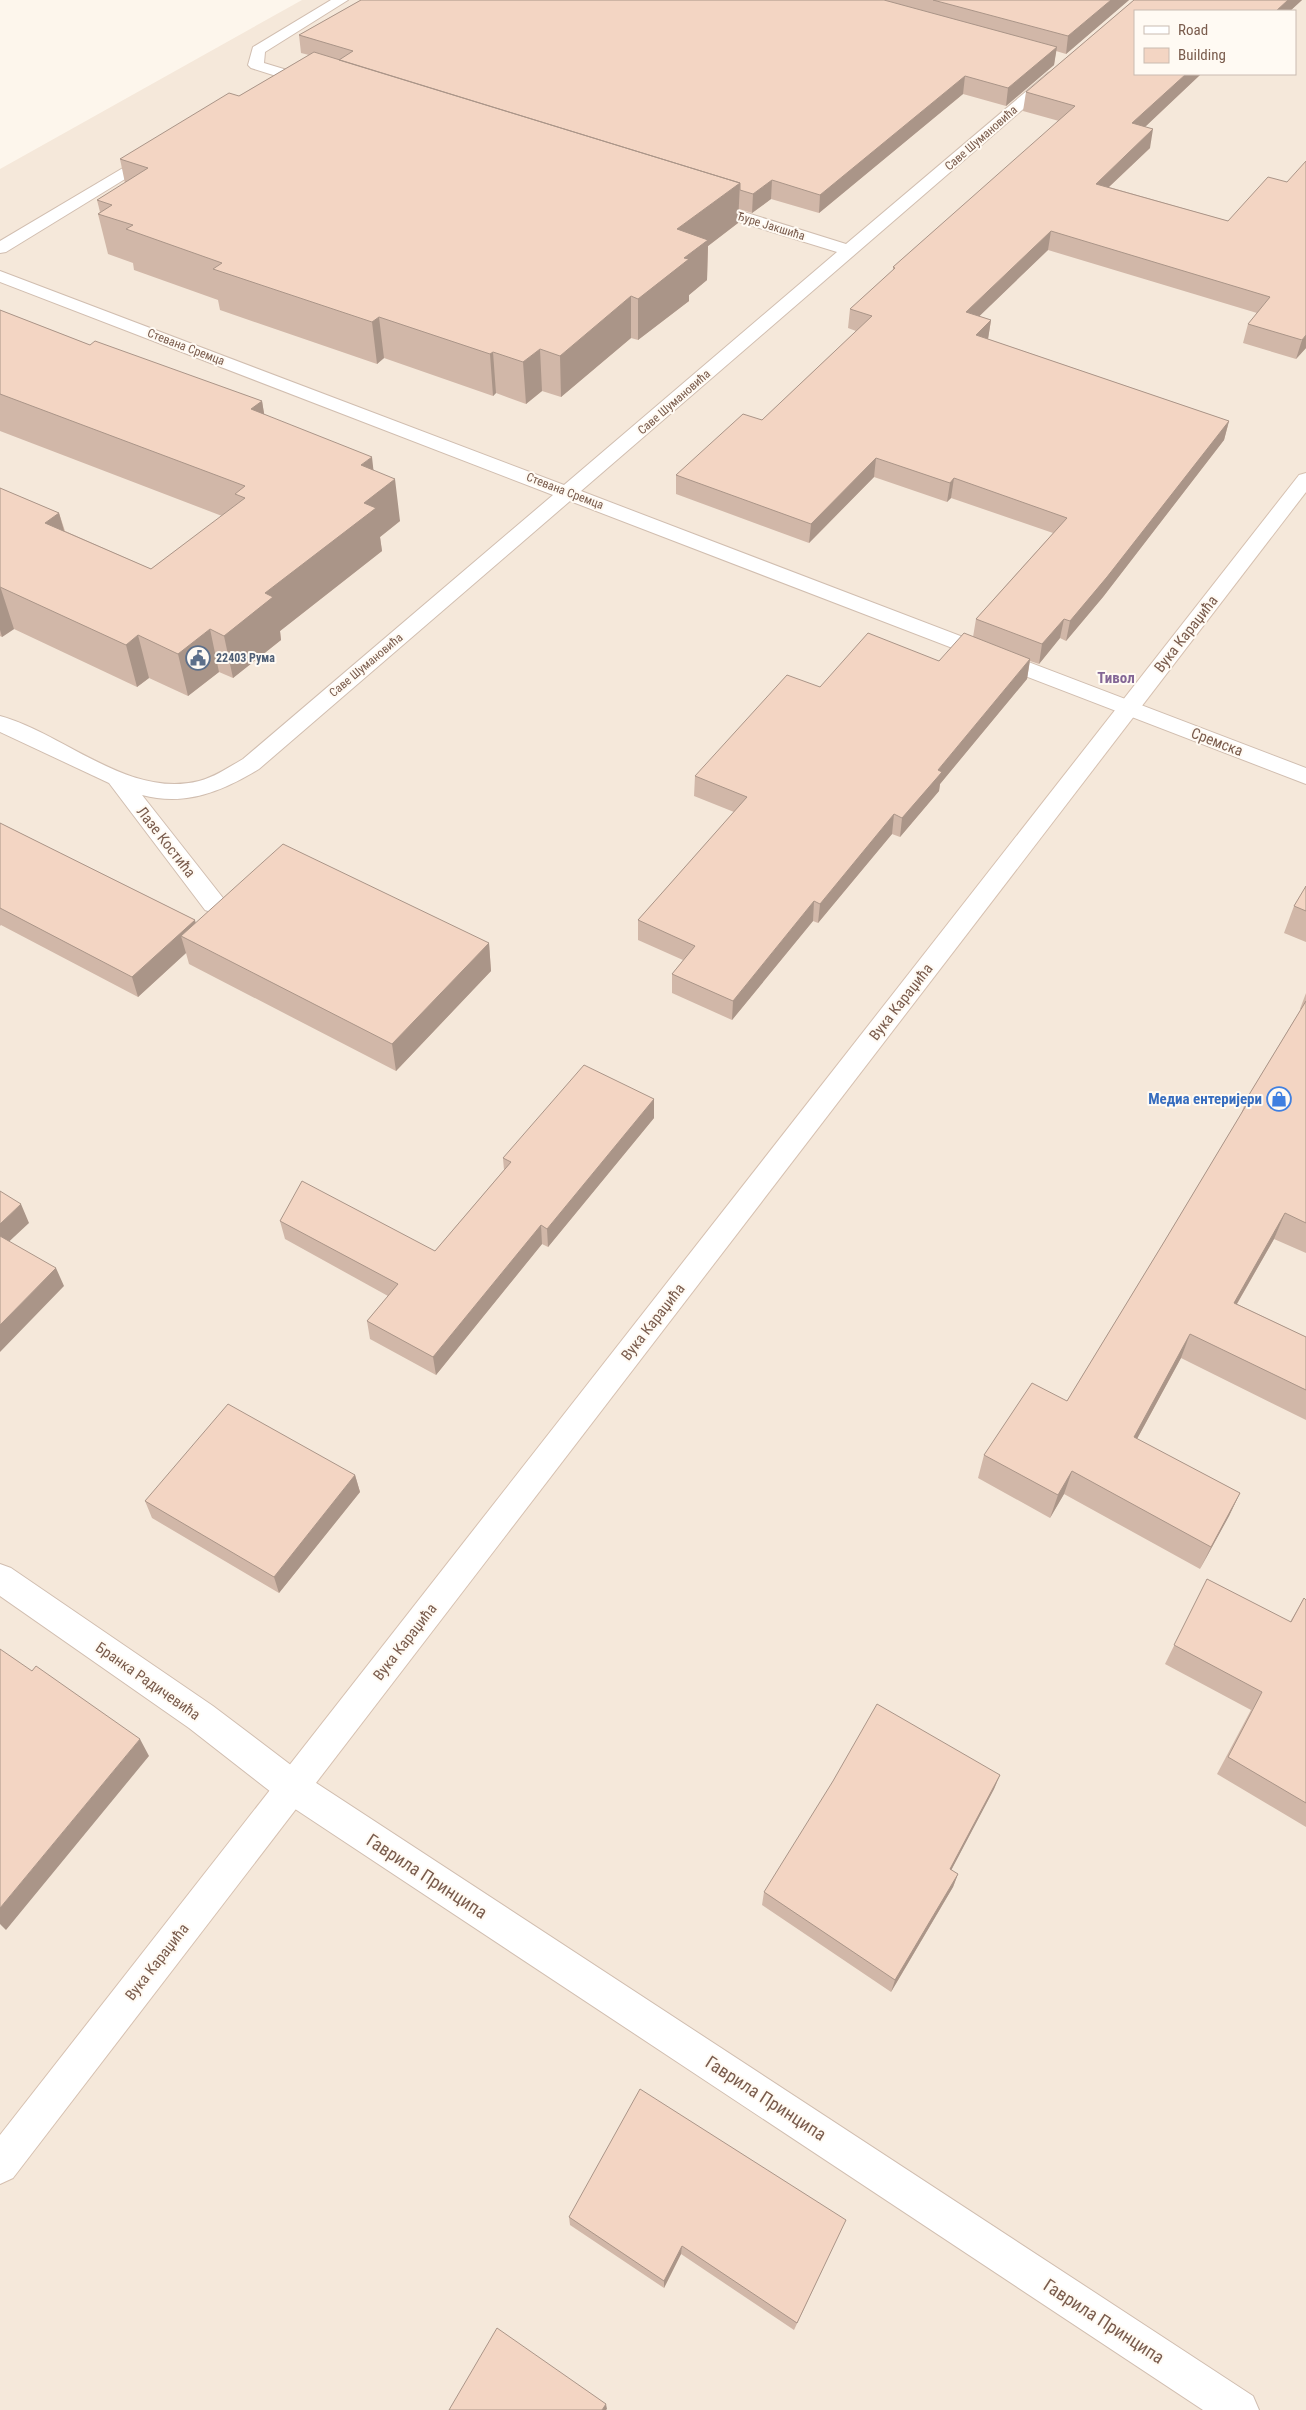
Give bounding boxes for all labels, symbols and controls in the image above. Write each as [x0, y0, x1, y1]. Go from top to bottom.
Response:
legend [1134, 10, 1296, 75]
text: Road [1178, 21, 1208, 39]
text: Building [1178, 46, 1226, 64]
street label: Саве Шумановића [942, 103, 1020, 173]
street label: Ђуре Јакшића [735, 209, 807, 243]
street label: Стевана Сремца [145, 326, 227, 368]
street label: Саве Шумановића [635, 367, 713, 437]
street label: Стевана Сремца [524, 470, 606, 512]
street label: Вука Караџића [1150, 592, 1222, 676]
street label: Саве Шумановића [327, 630, 406, 700]
public building icon: 22403 Рума [185, 645, 211, 671]
place label: 22403 Рума [216, 651, 275, 665]
district label: Тивол [1097, 669, 1135, 687]
street label: Сремска [1189, 724, 1245, 760]
street label: Лазе Костића [133, 803, 199, 881]
street label: Вука Караџића [865, 960, 937, 1044]
shop icon: Медиа ентеријери [1266, 1086, 1292, 1112]
place label: Медиа ентеријери [1148, 1090, 1262, 1108]
street label: Вука Караџића [617, 1280, 689, 1364]
street label: Вука Караџића [369, 1600, 441, 1684]
street label: Бранка Радичевића [92, 1638, 204, 1724]
street label: Гаврила Принципа [363, 1829, 491, 1923]
street label: Вука Караџића [121, 1920, 193, 2004]
street label: Гаврила Принципа [702, 2051, 830, 2145]
street label: Гаврила Принципа [1040, 2274, 1168, 2368]

